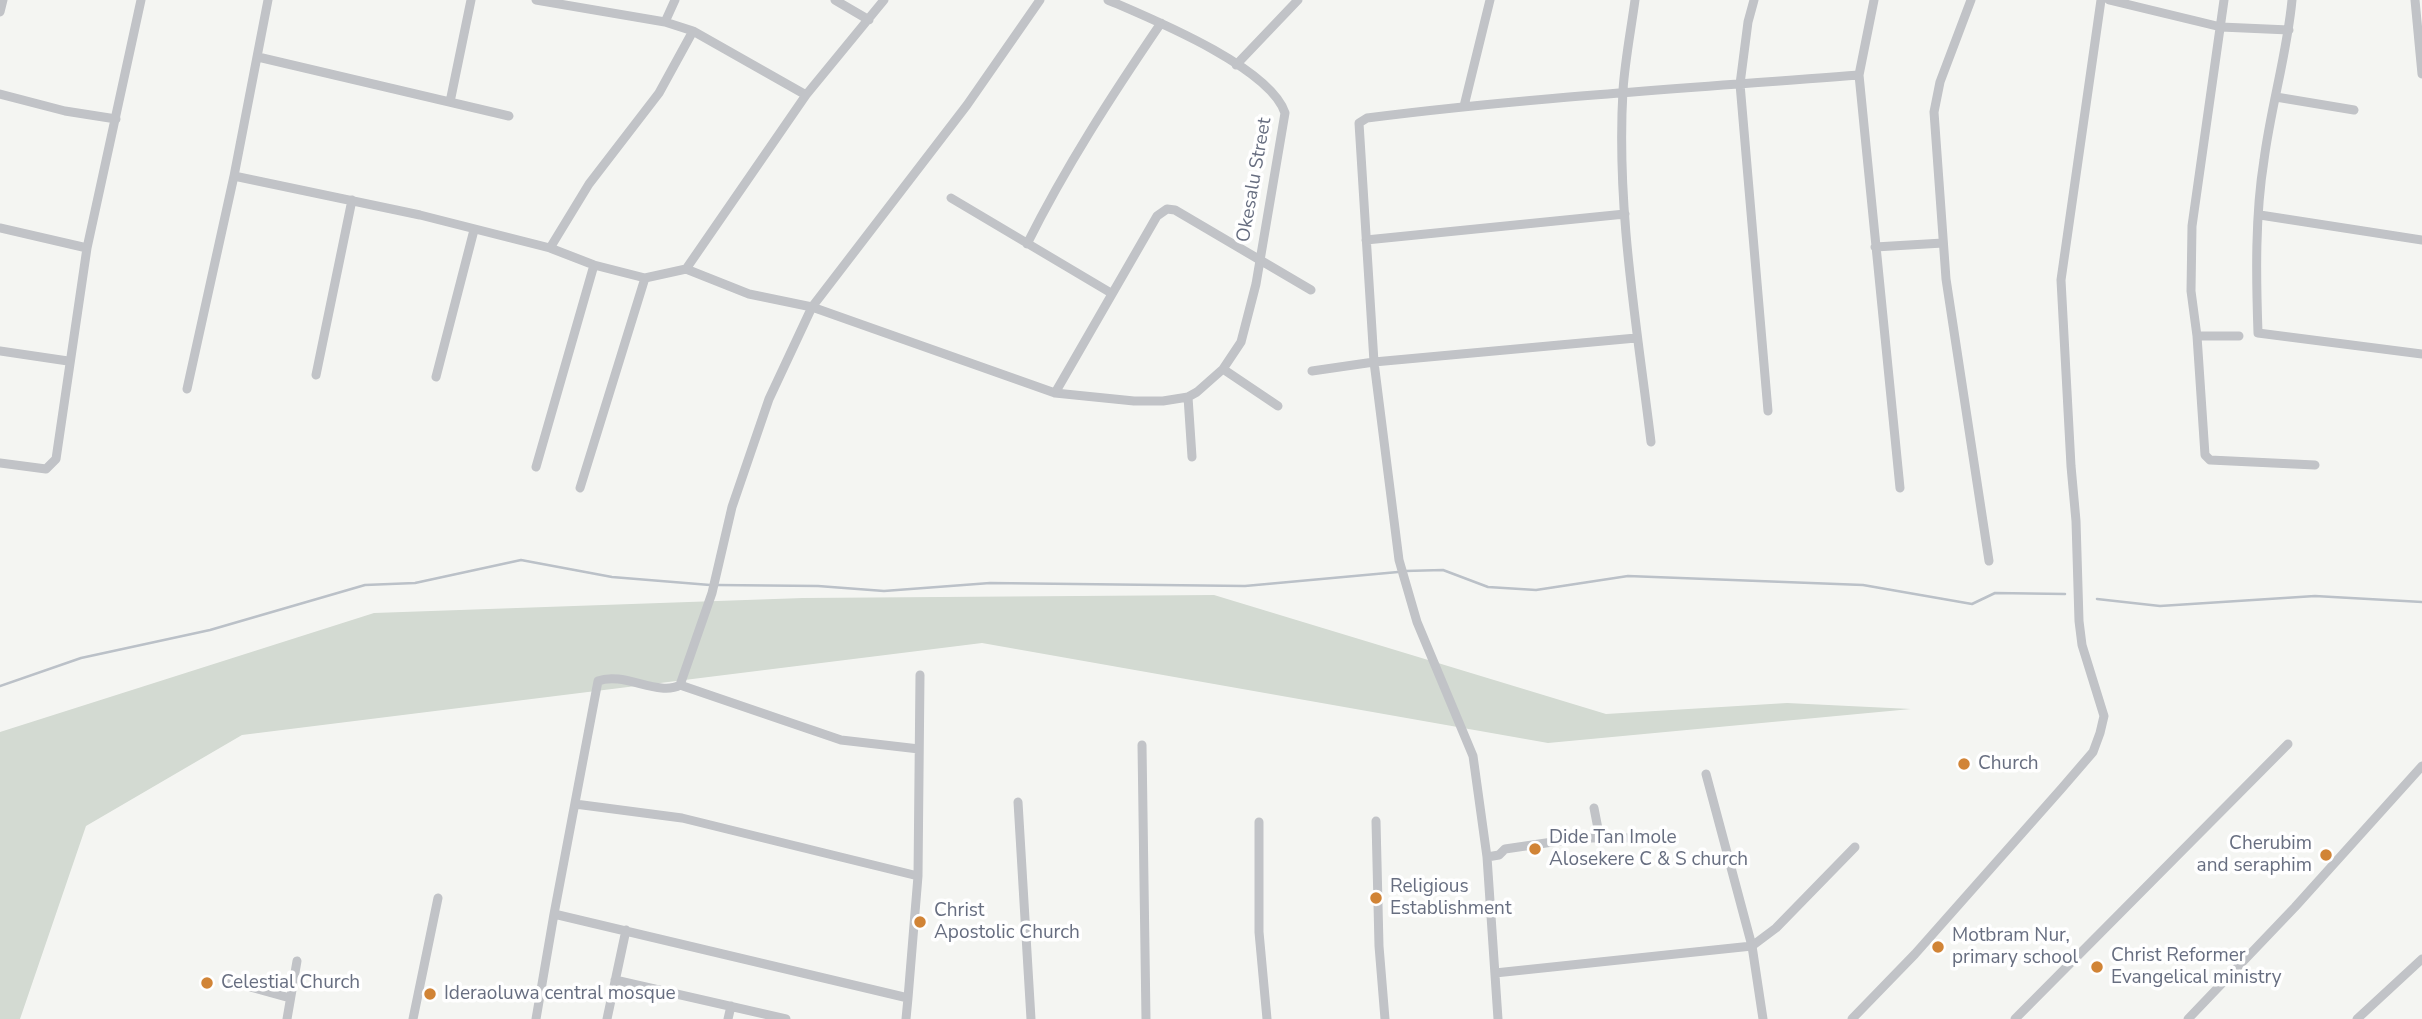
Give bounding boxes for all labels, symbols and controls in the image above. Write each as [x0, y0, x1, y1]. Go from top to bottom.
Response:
street label: Okesalu Street [1233, 116, 1277, 244]
place label: Church [1978, 753, 2039, 775]
marker: Church [1956, 756, 1972, 772]
place label: Dide Tan Imole Alosekere C & S church [1549, 827, 1748, 871]
place label: Cherubim and seraphim [2197, 833, 2312, 877]
marker: Dide Tan Imole Alosekere C & S church [1527, 841, 1543, 857]
marker: Cherubim and seraphim [2318, 847, 2334, 863]
place label: Religious Establishment [1390, 876, 1512, 920]
marker: Religious Establishment [1368, 890, 1384, 906]
place label: Christ Apostolic Church [934, 900, 1080, 944]
marker: Christ Apostolic Church [912, 914, 928, 930]
place label: Motbram Nur, primary school [1952, 925, 2078, 969]
marker: Motbram Nur, primary school [1930, 939, 1946, 955]
place label: Christ Reformer Evangelical ministry [2111, 945, 2282, 989]
marker: Christ Reformer Evangelical ministry [2089, 959, 2105, 975]
place label: Celestial Church [221, 972, 360, 994]
marker: Celestial Church [199, 975, 215, 991]
place label: Ideraoluwa central mosque [444, 983, 676, 1005]
marker: Ideraoluwa central mosque [422, 986, 438, 1002]

